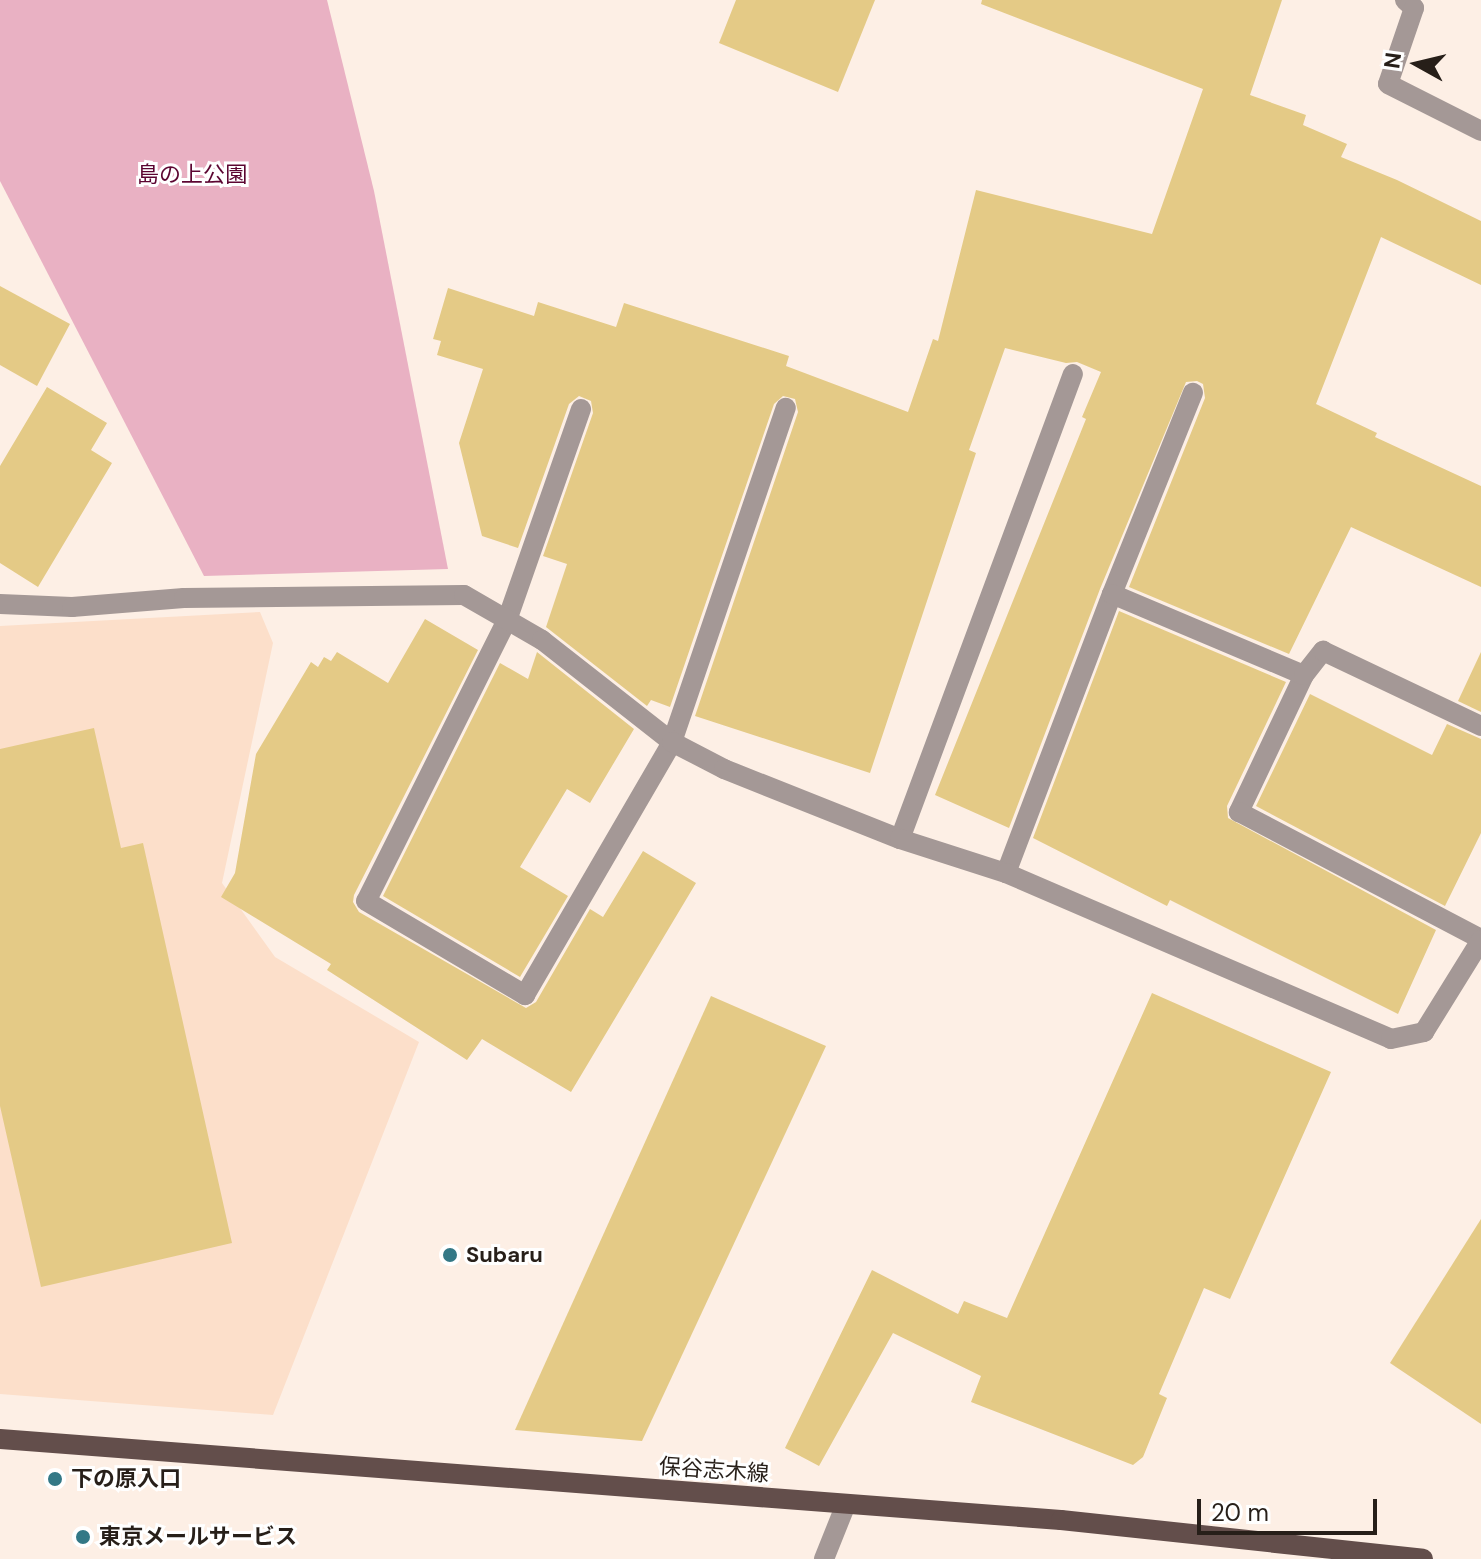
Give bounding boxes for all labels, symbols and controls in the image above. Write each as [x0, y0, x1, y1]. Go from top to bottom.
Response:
north arrow [1377, 24, 1457, 104]
text: N [1377, 51, 1408, 71]
park label: 島の上公園 [137, 162, 247, 188]
place label: Subaru [466, 1242, 543, 1268]
marker: Subaru [441, 1246, 459, 1264]
street label: 保谷志木線 [658, 1453, 770, 1487]
place label: 下の原入口 [71, 1466, 181, 1492]
marker: 下の原入口 [46, 1470, 64, 1488]
scale bar [1201, 1483, 1381, 1533]
text: 20 m [1211, 1497, 1269, 1528]
place label: 東京メールサービス [99, 1524, 297, 1550]
marker: 東京メールサービス [74, 1528, 92, 1546]

